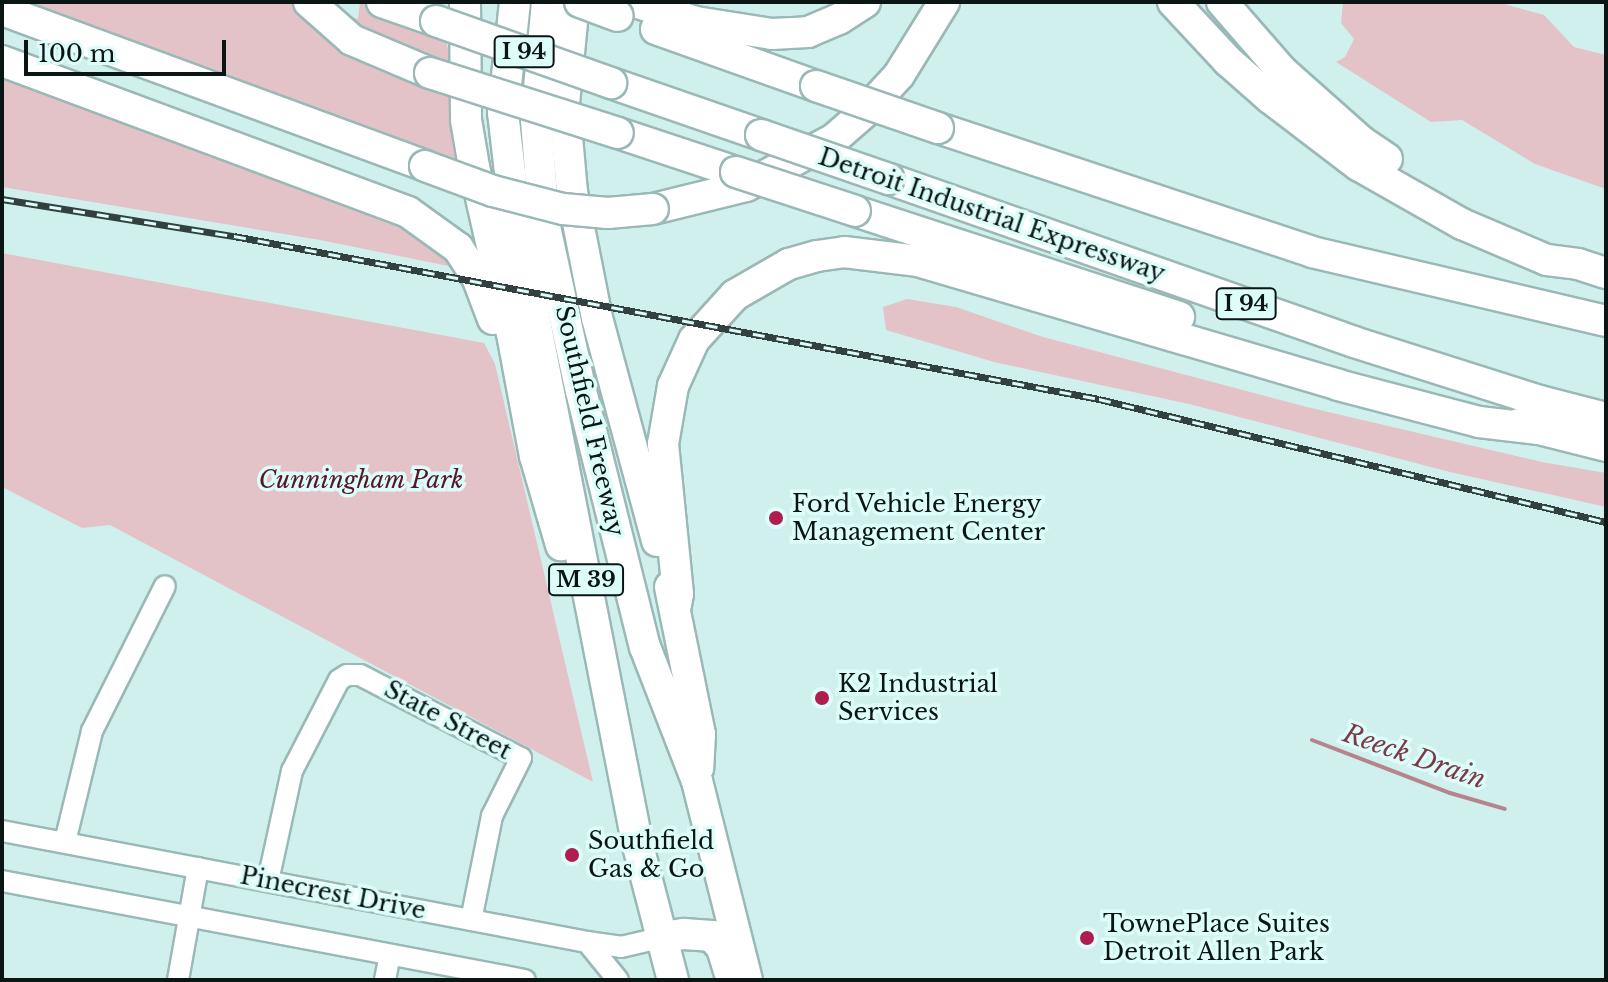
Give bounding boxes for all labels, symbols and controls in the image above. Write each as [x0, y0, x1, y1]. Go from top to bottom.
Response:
scale bar [28, 24, 230, 74]
road number: I 94 [492, 34, 556, 70]
text: 100 m [38, 39, 116, 68]
street label: Detroit Industrial Expressway [815, 142, 1169, 288]
road number: I 94 [1214, 286, 1278, 322]
street label: Southfield Freeway [549, 303, 631, 539]
park label: Cunningham Park [258, 466, 464, 494]
place label: Ford Vehicle Energy Management Center [792, 490, 1045, 546]
marker: Ford Vehicle Energy Management Center [767, 509, 785, 527]
road number: M 39 [548, 562, 624, 598]
place label: K2 Industrial Services [838, 670, 998, 726]
street label: State Street [380, 675, 516, 765]
marker: K2 Industrial Services [813, 689, 831, 707]
water label: Reeck Drain [1339, 718, 1489, 796]
place label: Southfield Gas & Go [588, 827, 714, 883]
marker: Southfield Gas & Go [563, 846, 581, 864]
street label: Pinecrest Drive [238, 861, 428, 925]
place label: TownePlace Suites Detroit Allen Park [1103, 910, 1330, 966]
marker: TownePlace Suites Detroit Allen Park [1078, 929, 1096, 947]

